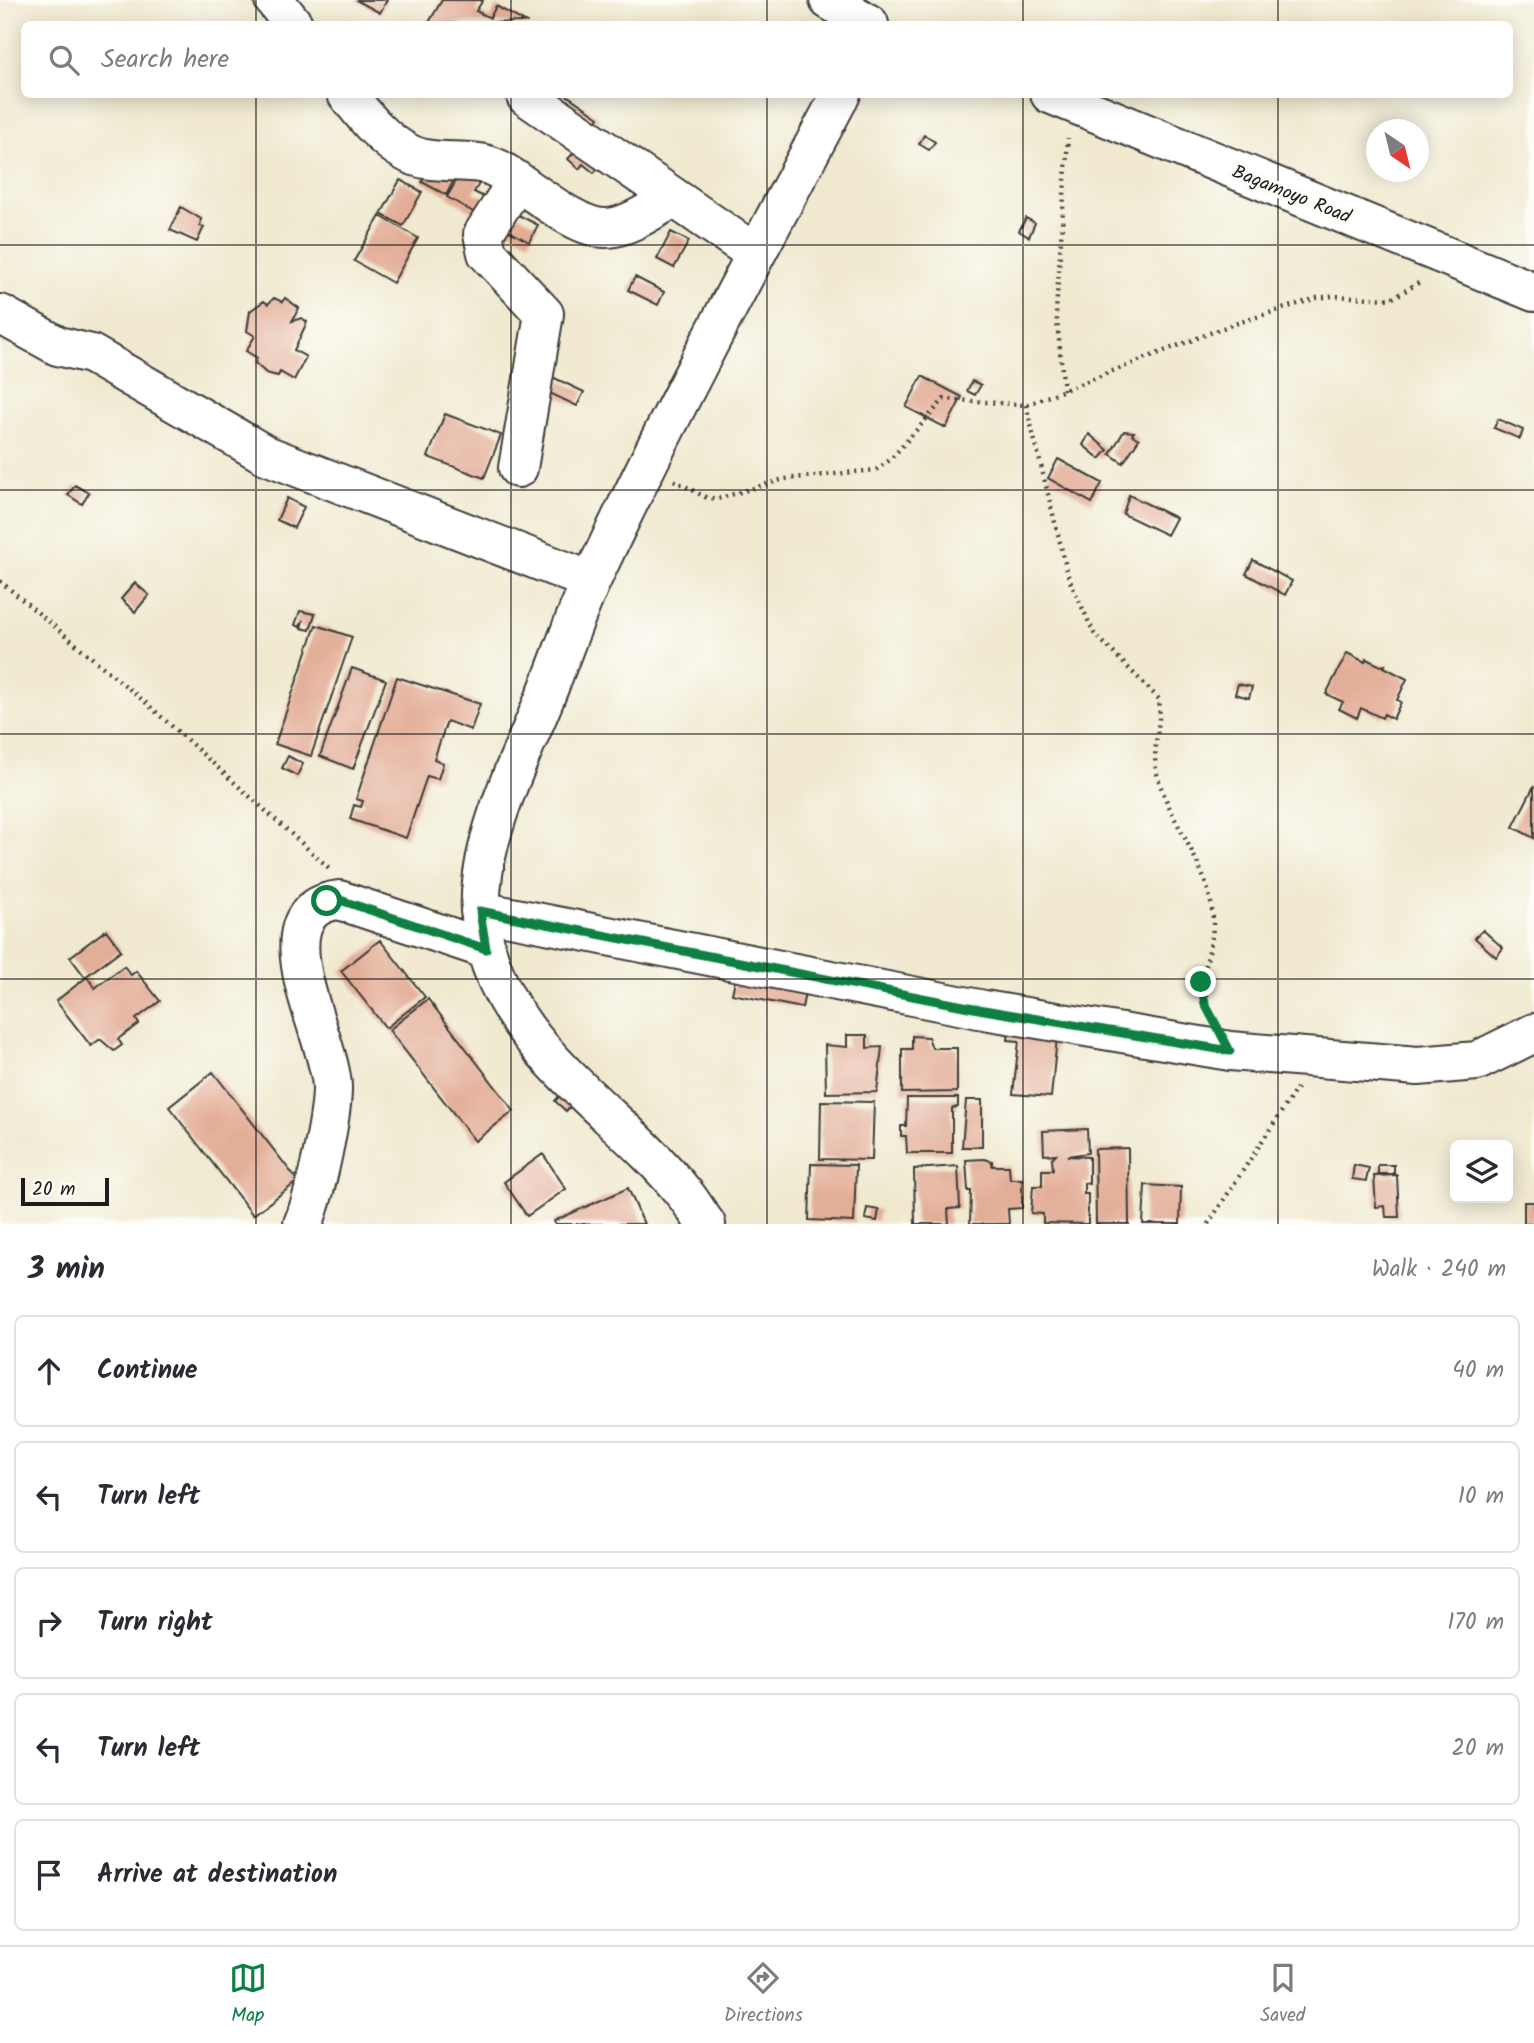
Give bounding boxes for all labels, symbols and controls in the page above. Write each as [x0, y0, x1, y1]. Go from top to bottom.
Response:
search box [21, 21, 1513, 98]
text: Search here [101, 39, 229, 81]
icon: search [45, 41, 83, 79]
north arrow [1366, 119, 1429, 182]
street label: Bagamoyo Road [1227, 157, 1356, 233]
route start [311, 885, 342, 916]
route end [1185, 966, 1216, 997]
map controls [1450, 1140, 1513, 1203]
button: layers [1450, 1140, 1513, 1203]
scale bar [21, 1175, 108, 1207]
text: 20 m [32, 1175, 75, 1205]
text: 3 min [28, 1246, 105, 1294]
text: Walk · 240 m [1372, 1252, 1506, 1288]
text: Continue [97, 1350, 198, 1392]
icon: ahead [30, 1352, 68, 1390]
text: 40 m [1452, 1353, 1504, 1389]
text: Turn left [97, 1476, 200, 1518]
icon: left [30, 1478, 68, 1516]
text: 10 m [1458, 1479, 1504, 1515]
text: Turn right [97, 1602, 213, 1644]
icon: right [30, 1604, 68, 1642]
text: 170 m [1447, 1605, 1504, 1641]
text: Turn left [97, 1728, 200, 1770]
icon: left [30, 1730, 68, 1768]
text: 20 m [1452, 1731, 1504, 1767]
text: Arrive at destination [97, 1854, 337, 1896]
icon: arrive [30, 1856, 68, 1894]
tab: Map [229, 1959, 267, 2031]
tab: Directions [724, 1959, 803, 2031]
tab: Saved [1260, 1959, 1305, 2031]

